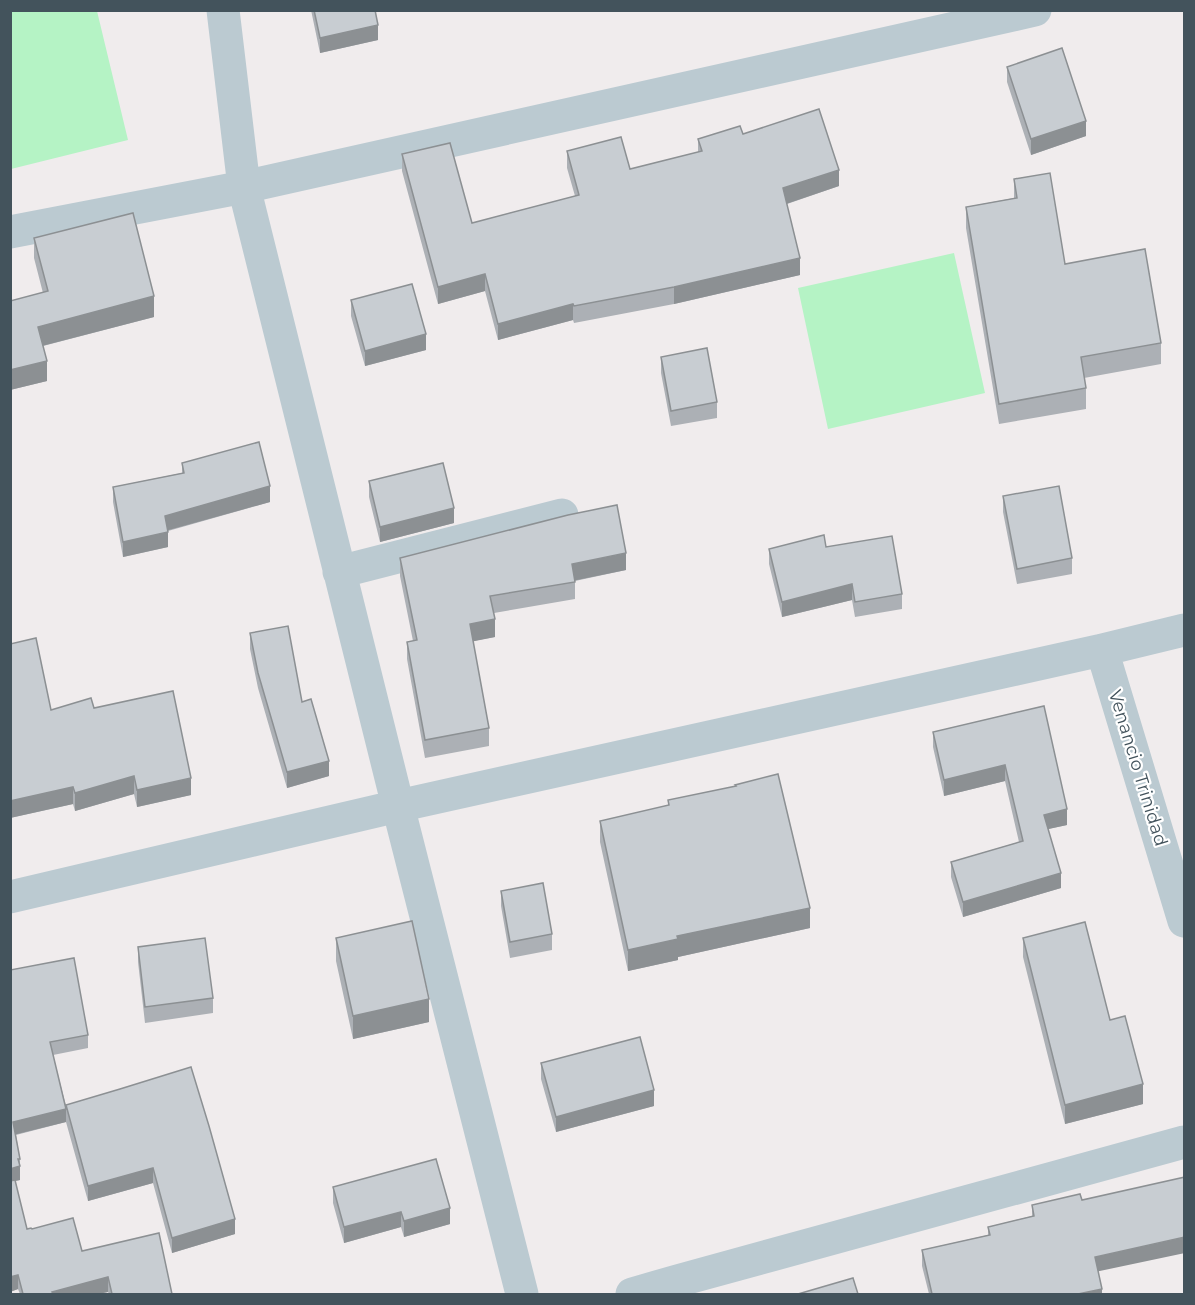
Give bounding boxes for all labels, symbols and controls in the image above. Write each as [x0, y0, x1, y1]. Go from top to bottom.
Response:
street label: Venancio Trinidad [1104, 687, 1172, 849]

